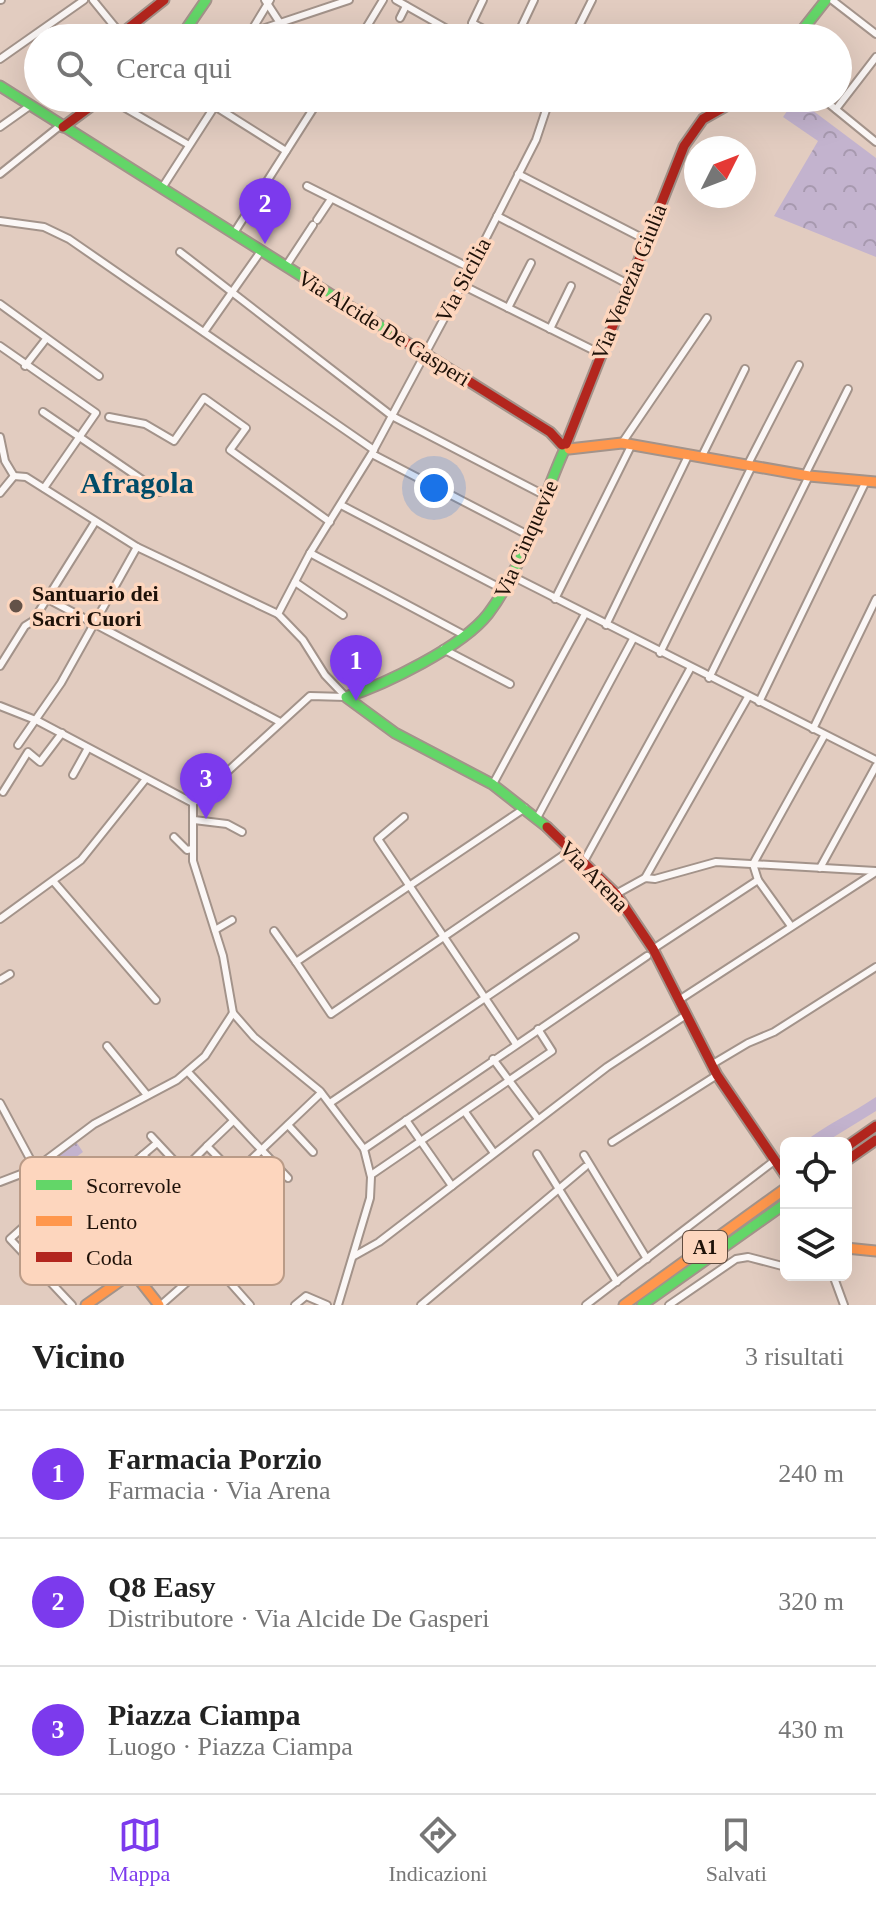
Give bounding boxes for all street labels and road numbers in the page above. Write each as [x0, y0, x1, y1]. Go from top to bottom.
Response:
street label: Via Venezia Giulia [586, 200, 672, 363]
street label: Via Sicilia [430, 233, 496, 327]
street label: Via Alcide De Gasperi [293, 265, 475, 391]
street label: Via Cinquevie [489, 476, 563, 602]
street label: Via Arena [554, 835, 634, 917]
road number: A1 [683, 1231, 727, 1263]

